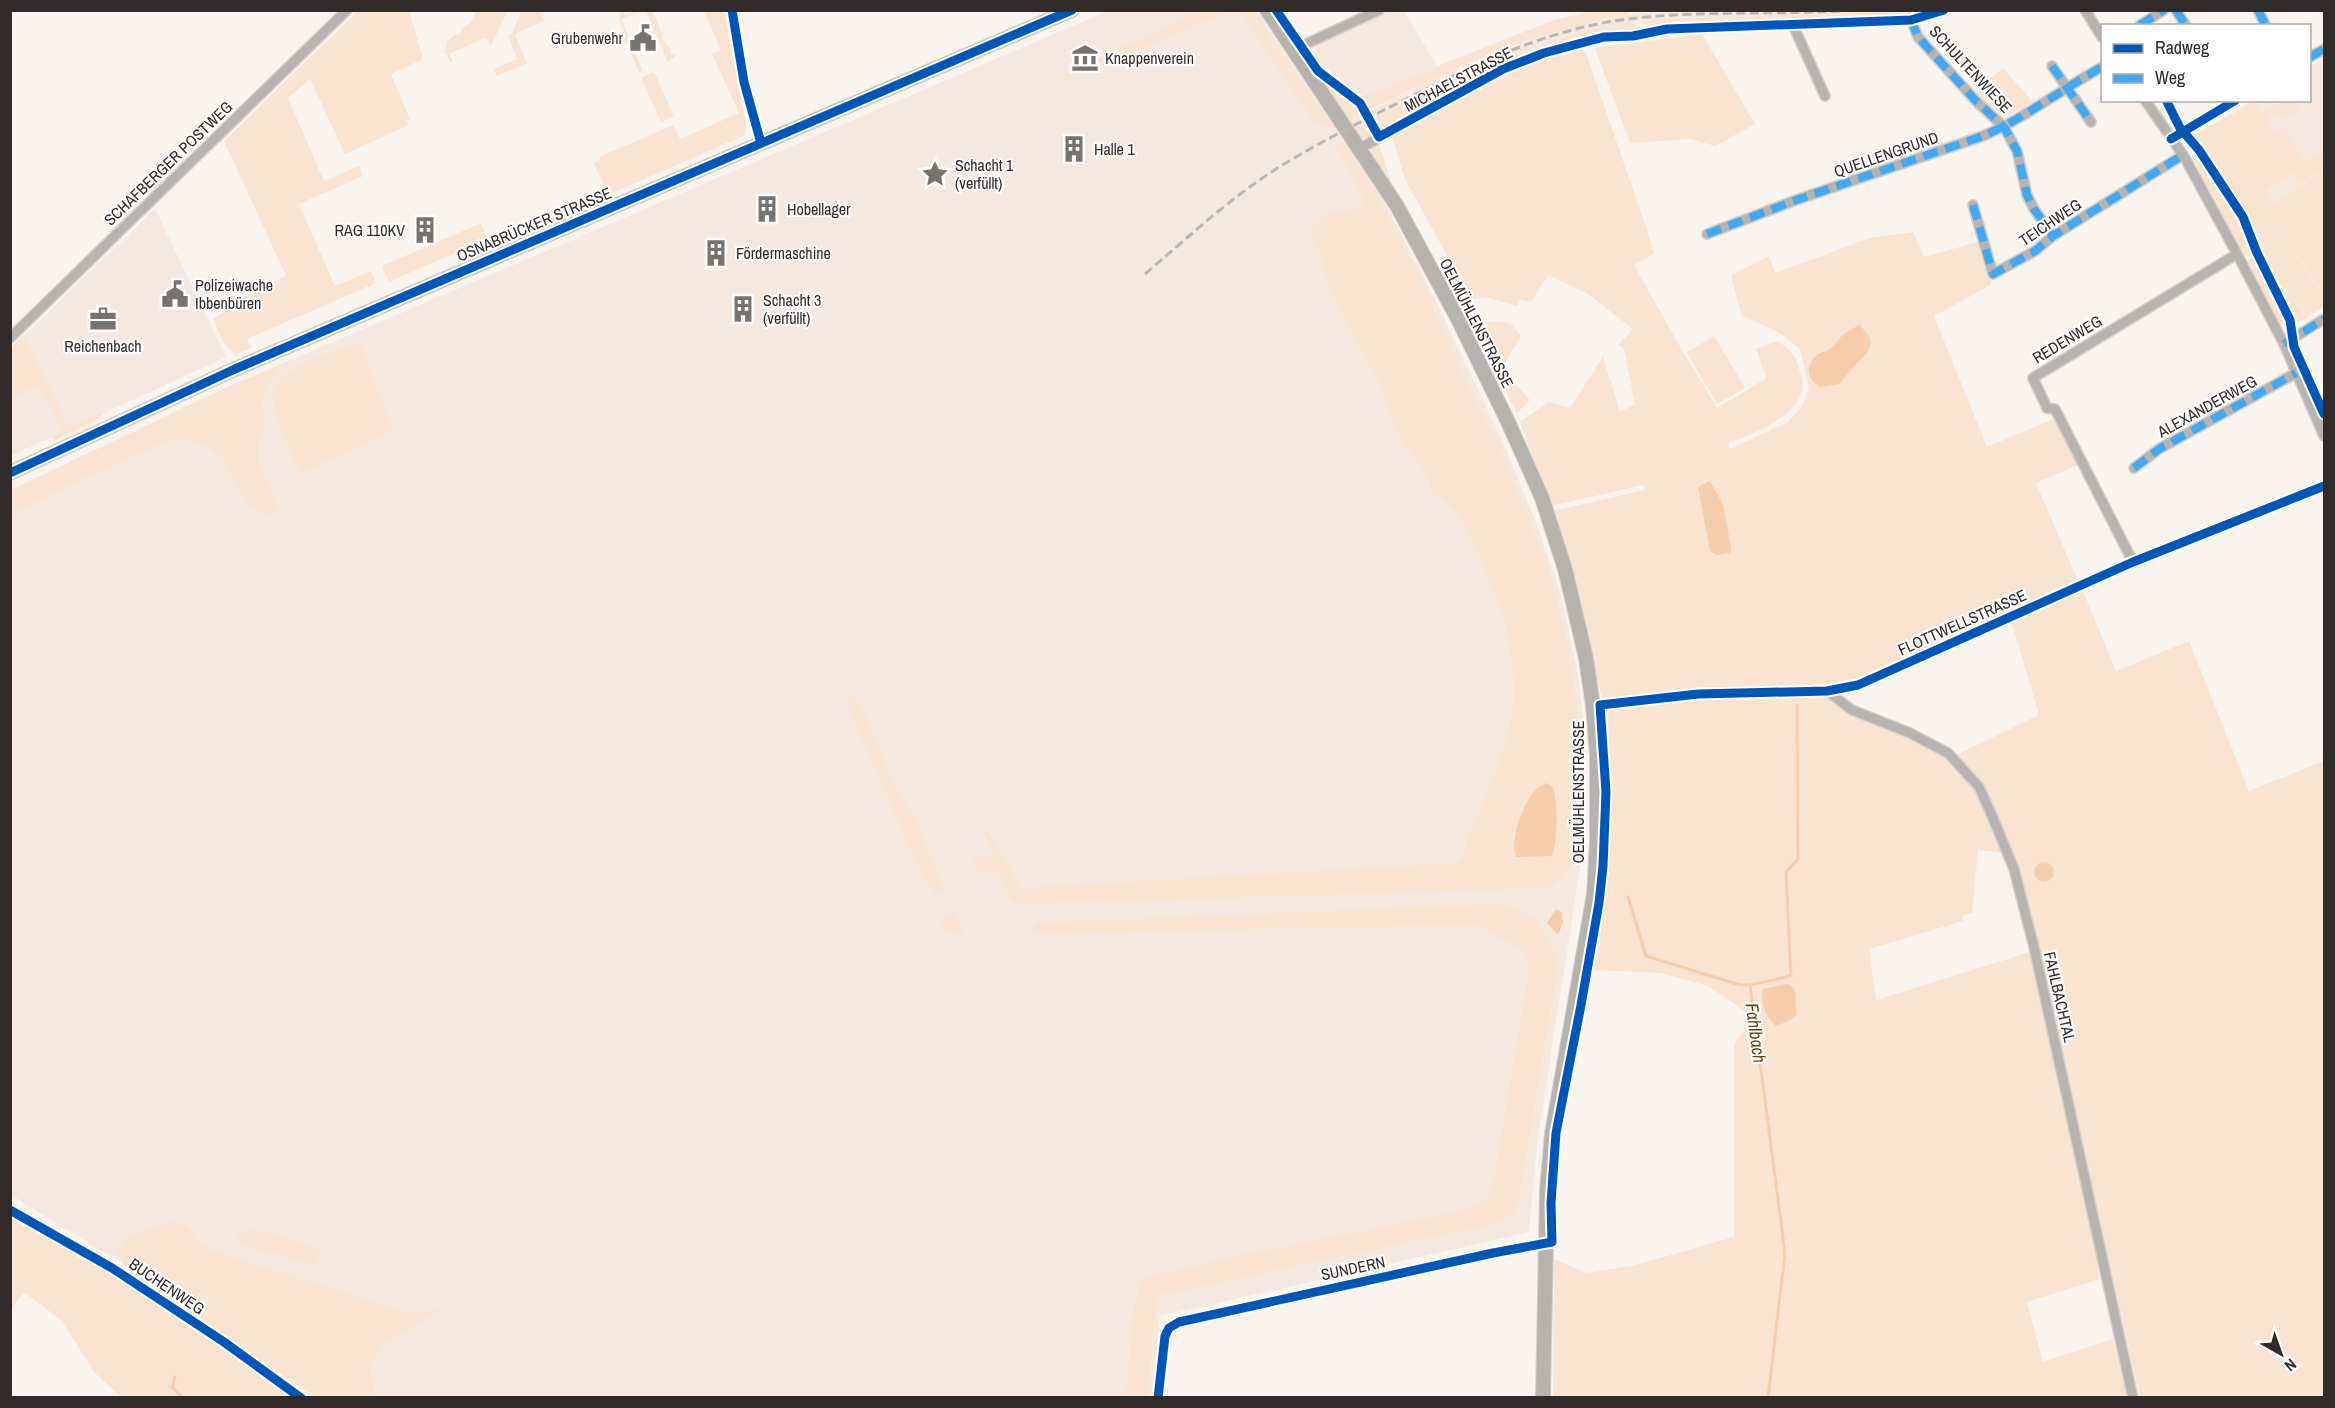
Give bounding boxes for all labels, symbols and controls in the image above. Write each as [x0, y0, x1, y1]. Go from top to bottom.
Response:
street label: SCHULTENWIESE [1925, 21, 2017, 117]
public building icon: Grubenwehr [628, 23, 658, 53]
legend [2101, 24, 2311, 102]
place label: Grubenwehr [551, 27, 624, 49]
text: Radweg [2155, 35, 2210, 60]
street label: MICHAELSTRASSE [1400, 41, 1516, 117]
museum icon: Knappenverein [1070, 43, 1100, 73]
place label: Knappenverein [1105, 47, 1194, 69]
text: Weg [2155, 65, 2186, 90]
street label: SCHAFBERGER POSTWEG [99, 96, 237, 230]
street label: QUELLENGRUND [1831, 126, 1941, 182]
building icon: Halle 1 [1059, 134, 1089, 164]
place label: Halle 1 [1094, 138, 1136, 160]
place label: Schacht 1 (verfüllt) [955, 154, 1014, 194]
place icon: Schacht 1 (verfüllt) [920, 159, 950, 189]
street label: OSNABRÜCKER STRASSE [453, 181, 615, 267]
street label: TEICHWEG [2015, 193, 2085, 251]
building icon: Hobellager [752, 194, 782, 224]
place label: Hobellager [787, 198, 851, 220]
building icon: RAG 110KV [410, 215, 440, 245]
place label: RAG 110KV [334, 219, 405, 241]
building icon: Fördermaschine [701, 238, 731, 268]
place label: Fördermaschine [736, 242, 831, 264]
street label: OELMÜHLENSTRASSE [1435, 254, 1519, 392]
place label: Polizeiwache Ibbenbüren [195, 274, 273, 314]
public building icon: Polizeiwache Ibbenbüren [160, 279, 190, 309]
place label: Schacht 3 (verfüllt) [763, 289, 821, 329]
building icon: Schacht 3 (verfüllt) [728, 294, 758, 324]
office icon: Reichenbach [88, 304, 118, 334]
street label: REDENWEG [2028, 310, 2106, 368]
place label: Reichenbach [64, 335, 142, 357]
street label: ALEXANDERWEG [2152, 370, 2261, 443]
street label: FLOTTWELLSTRASSE [1894, 584, 2030, 660]
street label: OELMÜHLENSTRASSE [1567, 721, 1589, 863]
street label: FAHLBACHTAL [2039, 950, 2081, 1045]
water label: Fahlbach [1739, 1001, 1773, 1065]
street label: SUNDERN [1319, 1250, 1387, 1286]
street label: BUCHENWEG [125, 1253, 209, 1319]
north arrow [2251, 1324, 2311, 1384]
text: N [2280, 1354, 2301, 1377]

